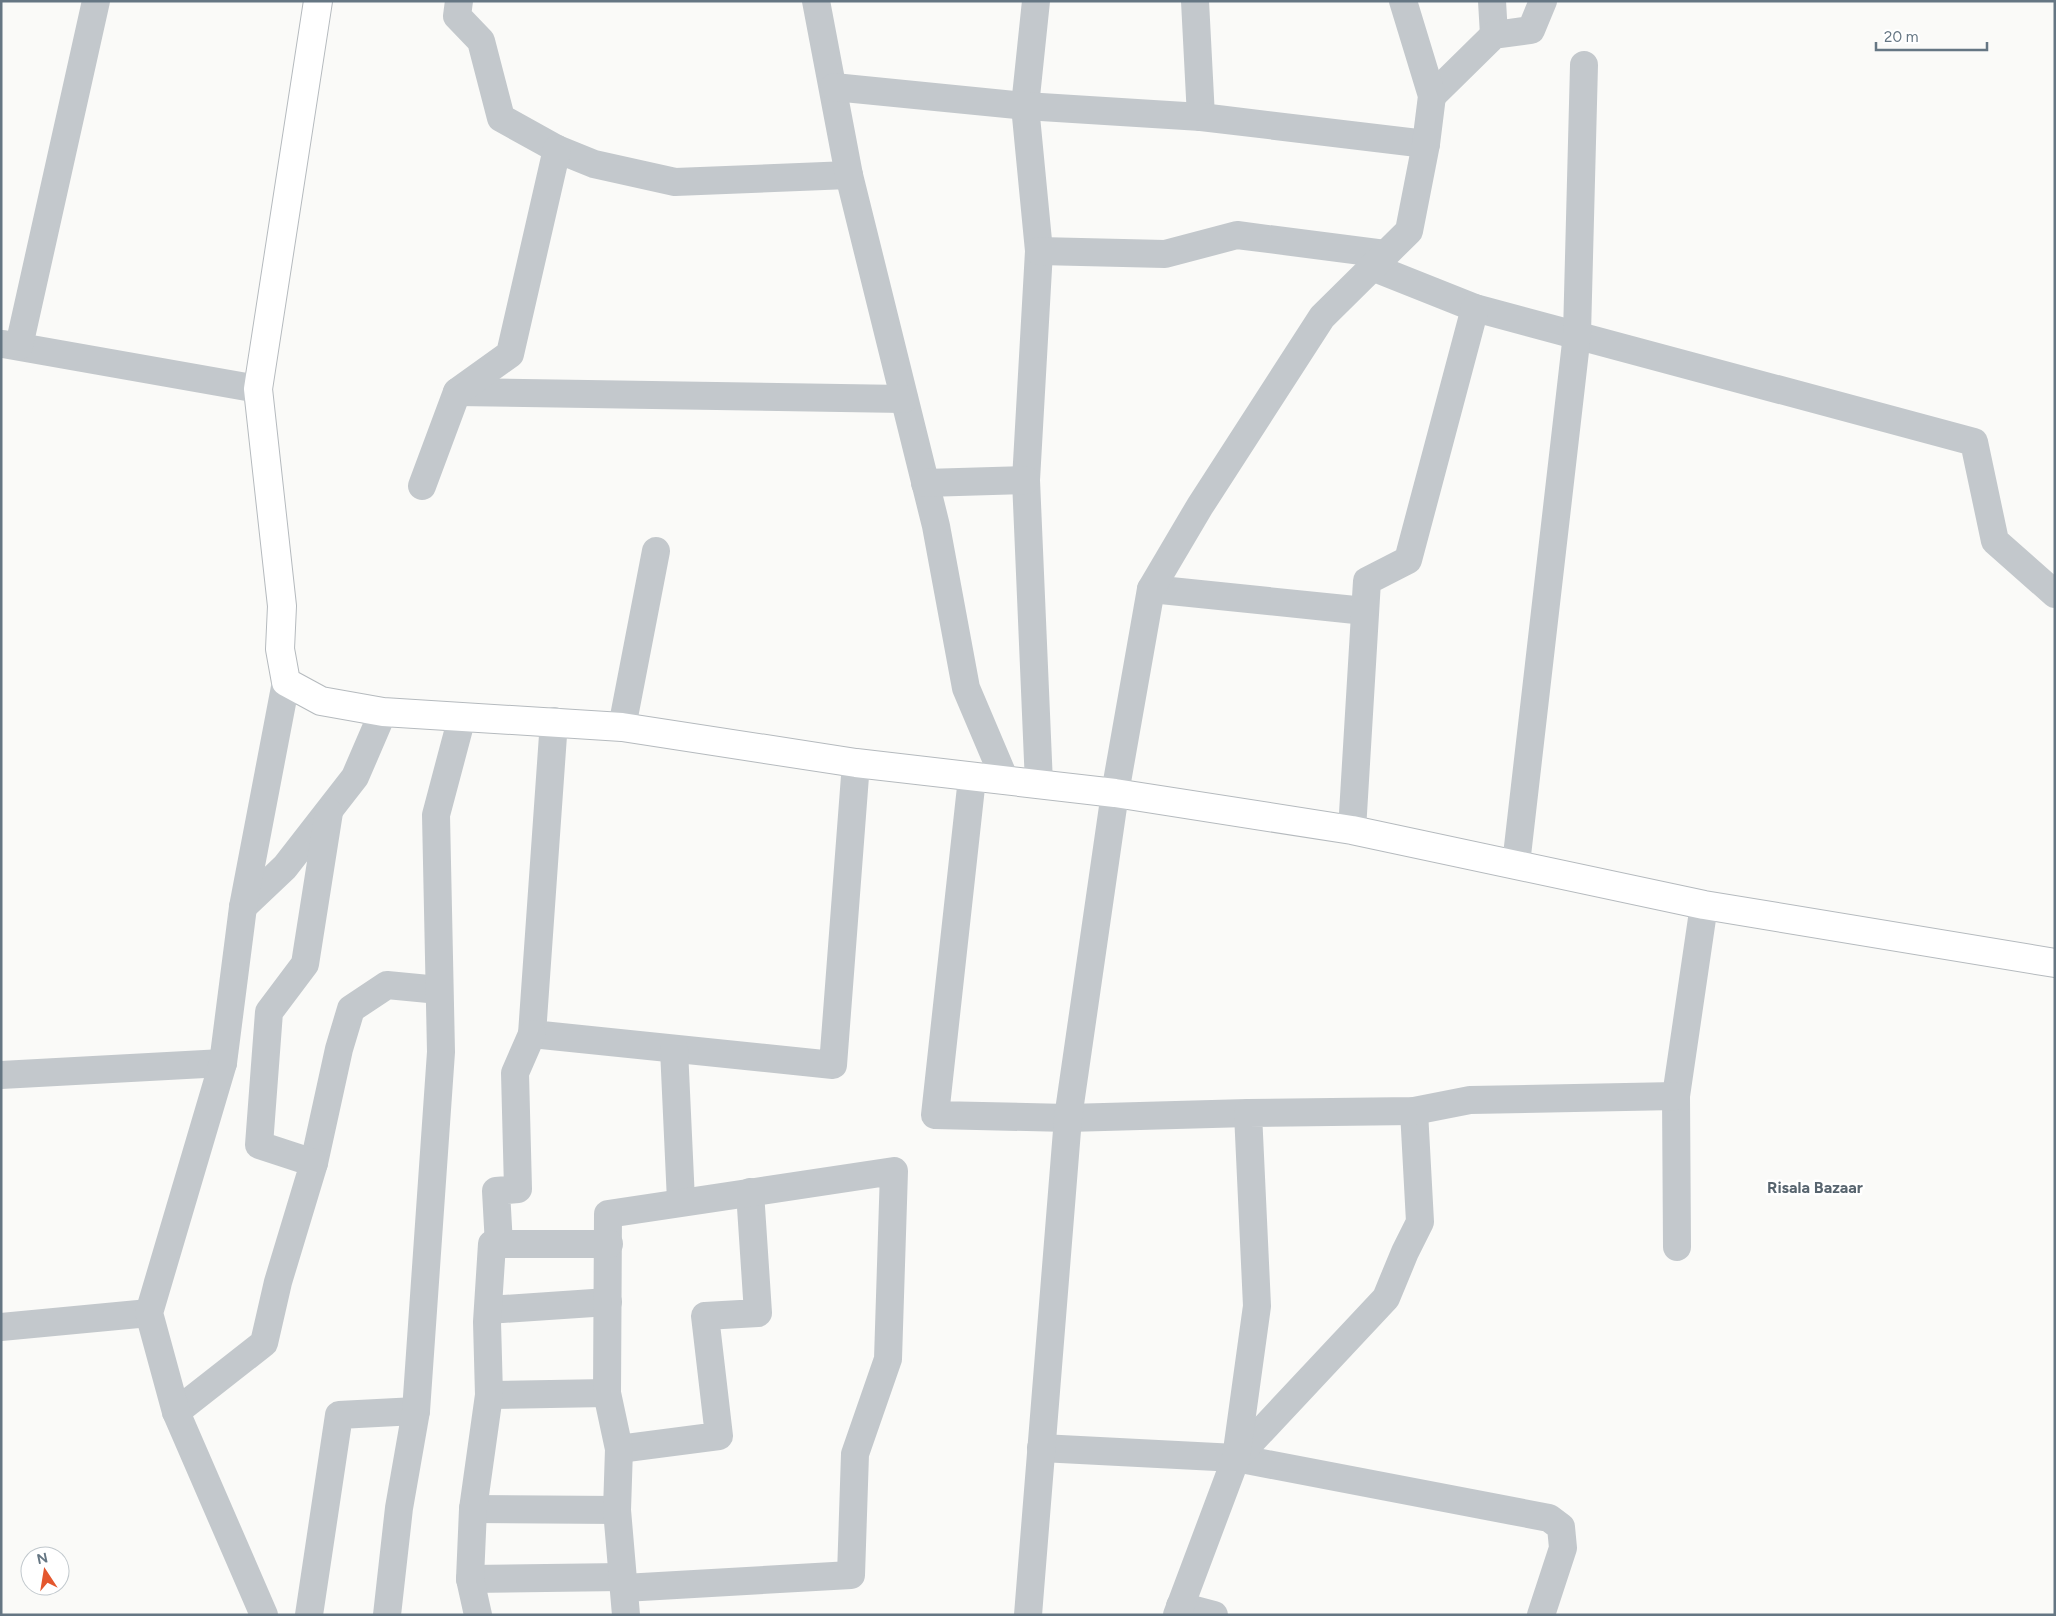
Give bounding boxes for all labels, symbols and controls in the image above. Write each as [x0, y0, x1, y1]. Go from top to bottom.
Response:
scale bar [1876, 20, 1987, 52]
text: 20 m [1884, 28, 1918, 46]
district label: Risala Bazaar [1767, 1178, 1863, 1197]
north arrow [20, 1546, 70, 1596]
text: N [35, 1549, 49, 1568]

